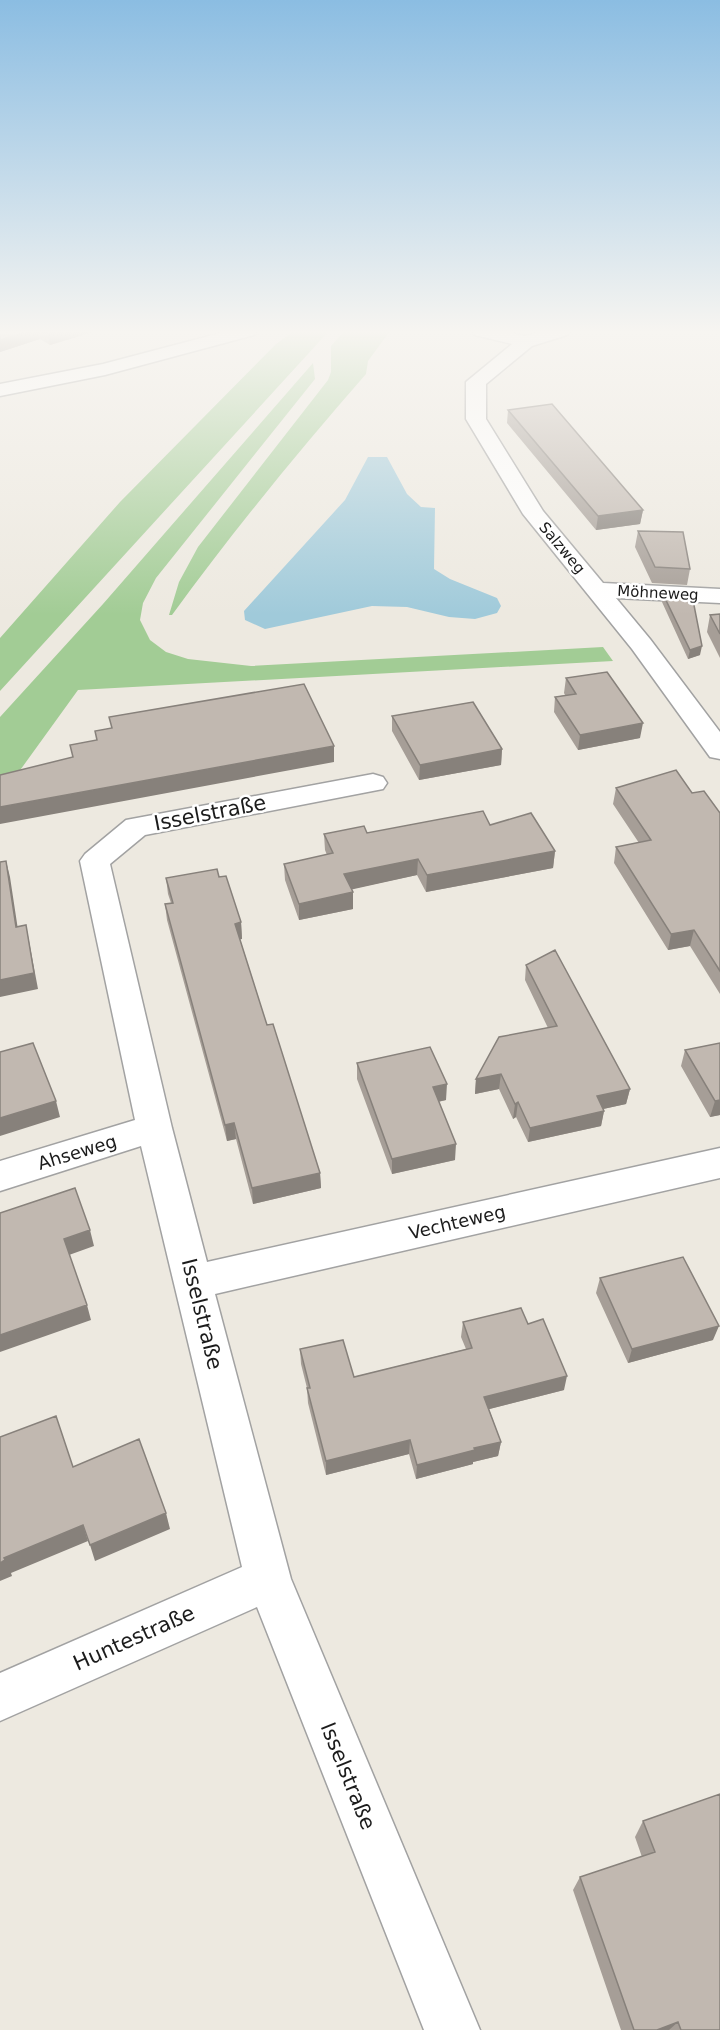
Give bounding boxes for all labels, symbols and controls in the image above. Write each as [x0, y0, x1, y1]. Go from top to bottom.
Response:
street label: Salzweg [535, 519, 589, 577]
street label: Möhneweg [617, 582, 699, 604]
street label: Isselstraße [152, 790, 268, 836]
street label: Ahseweg [35, 1130, 119, 1174]
street label: Vechteweg [407, 1201, 507, 1243]
street label: Isselstraße [177, 1256, 227, 1372]
street label: Huntestraße [70, 1601, 198, 1675]
street label: Isselstraße [316, 1719, 380, 1833]

